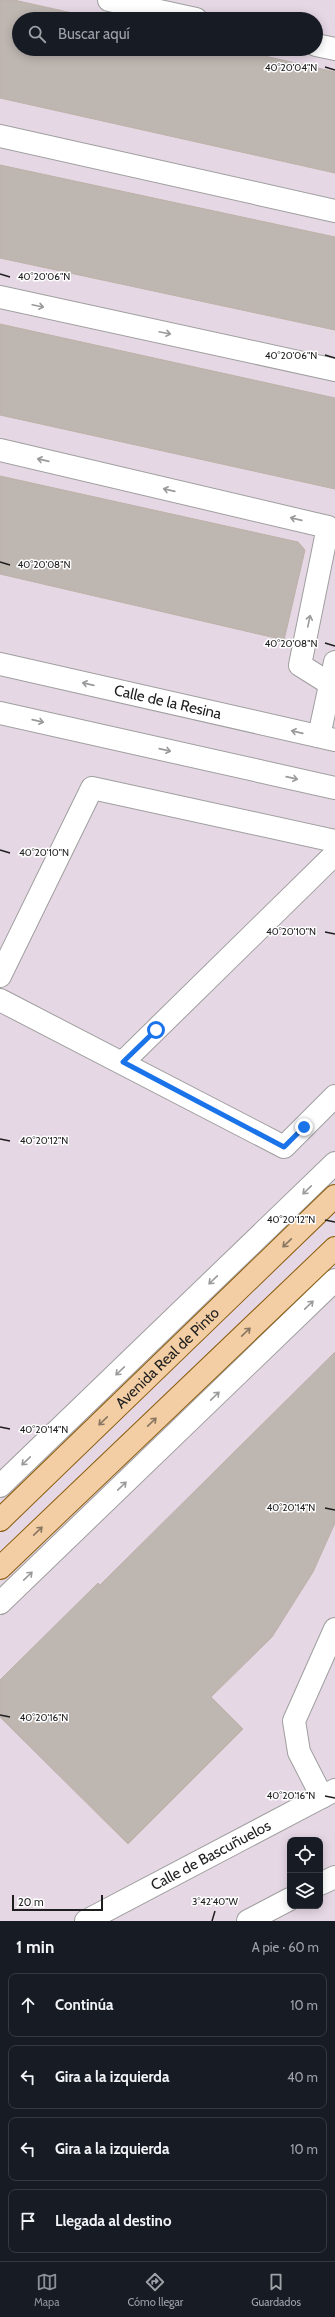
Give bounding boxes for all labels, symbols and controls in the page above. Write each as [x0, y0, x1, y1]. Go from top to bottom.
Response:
search box [12, 12, 323, 56]
icon: search [26, 23, 48, 45]
text: Buscar aquí [58, 25, 130, 43]
text: 40°20'04"N [265, 61, 317, 74]
text: 40°20'06"N [18, 270, 70, 283]
one-way arrow [31, 302, 44, 310]
one-way arrow [158, 329, 171, 337]
text: 40°20'06"N [265, 349, 317, 362]
one-way arrow [36, 456, 49, 464]
one-way arrow [163, 485, 176, 493]
one-way arrow [290, 515, 303, 523]
text: 40°20'08"N [18, 558, 70, 571]
one-way arrow [305, 615, 313, 628]
text: 40°20'08"N [265, 637, 317, 650]
one-way arrow [82, 680, 95, 688]
street label: Calle de la Resina [112, 681, 224, 723]
one-way arrow [31, 718, 44, 726]
one-way arrow [291, 727, 304, 735]
one-way arrow [158, 746, 171, 754]
one-way arrow [285, 774, 298, 782]
text: 40°20'10"N [19, 846, 69, 859]
text: 40°20'10"N [266, 925, 316, 938]
route start [147, 1021, 165, 1039]
route end [295, 1118, 313, 1136]
text: 40°20'12"N [20, 1134, 68, 1147]
one-way arrow [302, 1185, 312, 1195]
text: 40°20'12"N [267, 1213, 315, 1226]
one-way arrow [282, 1238, 292, 1248]
one-way arrow [208, 1276, 218, 1285]
one-way arrow [304, 1300, 314, 1310]
street label: Avenida Real de Pinto [112, 1304, 223, 1412]
one-way arrow [241, 1327, 251, 1337]
one-way arrow [115, 1366, 125, 1376]
one-way arrow [210, 1391, 220, 1400]
one-way arrow [98, 1416, 108, 1425]
one-way arrow [147, 1417, 157, 1427]
text: 40°20'14"N [20, 1423, 68, 1436]
one-way arrow [21, 1456, 31, 1466]
one-way arrow [117, 1482, 128, 1491]
text: 40°20'14"N [267, 1501, 315, 1514]
one-way arrow [33, 1527, 43, 1536]
one-way arrow [23, 1571, 33, 1581]
text: 40°20'16"N [20, 1711, 68, 1724]
text: 40°20'16"N [267, 1789, 315, 1802]
street label: Calle de Bascuñuelos [148, 1816, 274, 1894]
map controls [287, 1837, 323, 1909]
button: locate [287, 1837, 323, 1873]
button: layers [287, 1873, 323, 1909]
scale bar [12, 1893, 103, 1912]
text: 20 m [18, 1895, 44, 1909]
text: 3°42'40"W [192, 1895, 239, 1908]
text: 1 min [16, 1937, 54, 1957]
text: A pie · 60 m [252, 1939, 319, 1955]
icon: ahead [17, 1994, 39, 2016]
text: Continúa [55, 1996, 113, 2014]
text: 10 m [290, 1997, 318, 2013]
icon: left [17, 2066, 39, 2088]
text: Gira a la izquierda [55, 2068, 169, 2086]
text: 40 m [287, 2069, 318, 2085]
icon: left [17, 2138, 39, 2160]
text: Gira a la izquierda [55, 2140, 169, 2158]
text: 10 m [290, 2141, 318, 2157]
icon: arrive [17, 2210, 39, 2232]
text: Llegada al destino [55, 2212, 171, 2230]
tab: Mapa [34, 2271, 60, 2309]
tab: Cómo llegar [127, 2271, 183, 2309]
tab: Guardados [251, 2271, 301, 2309]

